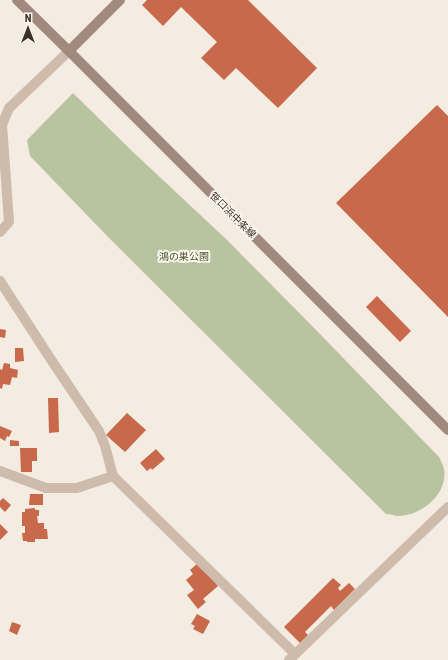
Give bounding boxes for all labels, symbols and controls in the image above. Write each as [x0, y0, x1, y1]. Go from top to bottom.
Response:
north arrow [8, 8, 48, 48]
text: N [25, 12, 32, 25]
street label: 笹口浜中条線 [208, 190, 258, 240]
park label: 鴻の巣公園 [159, 251, 209, 262]

